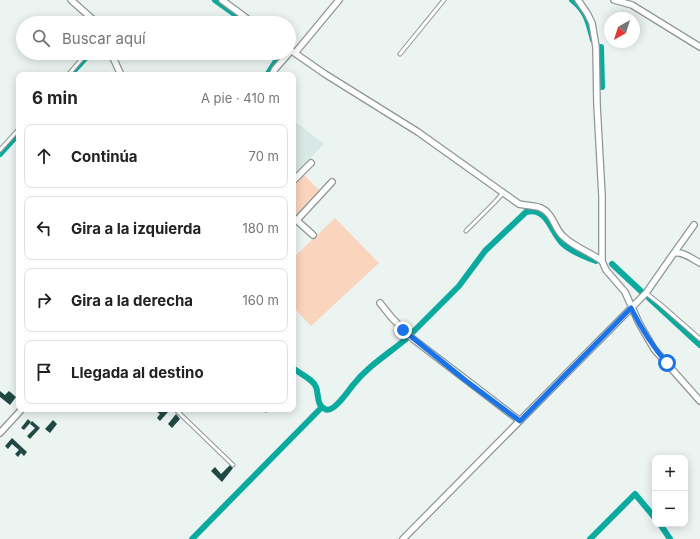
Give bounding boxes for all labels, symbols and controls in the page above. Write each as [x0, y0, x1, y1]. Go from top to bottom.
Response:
north arrow [604, 12, 640, 48]
search box [16, 16, 296, 60]
icon: search [30, 27, 52, 49]
text: Buscar aquí [62, 29, 146, 48]
text: 6 min [32, 88, 78, 108]
text: A pie · 410 m [201, 90, 280, 106]
icon: ahead [33, 145, 55, 167]
text: Continúa [71, 147, 138, 166]
text: 70 m [249, 148, 279, 164]
icon: left [33, 217, 55, 239]
text: Gira a la izquierda [71, 219, 201, 238]
text: 180 m [242, 220, 279, 236]
icon: right [33, 289, 55, 311]
text: Gira a la derecha [71, 291, 193, 310]
text: 160 m [242, 292, 279, 308]
route end [394, 321, 412, 339]
route start [658, 354, 676, 372]
icon: arrive [33, 361, 55, 383]
text: Llegada al destino [71, 363, 204, 382]
map controls [652, 455, 688, 527]
button: + [652, 455, 688, 491]
button: − [652, 491, 688, 527]

